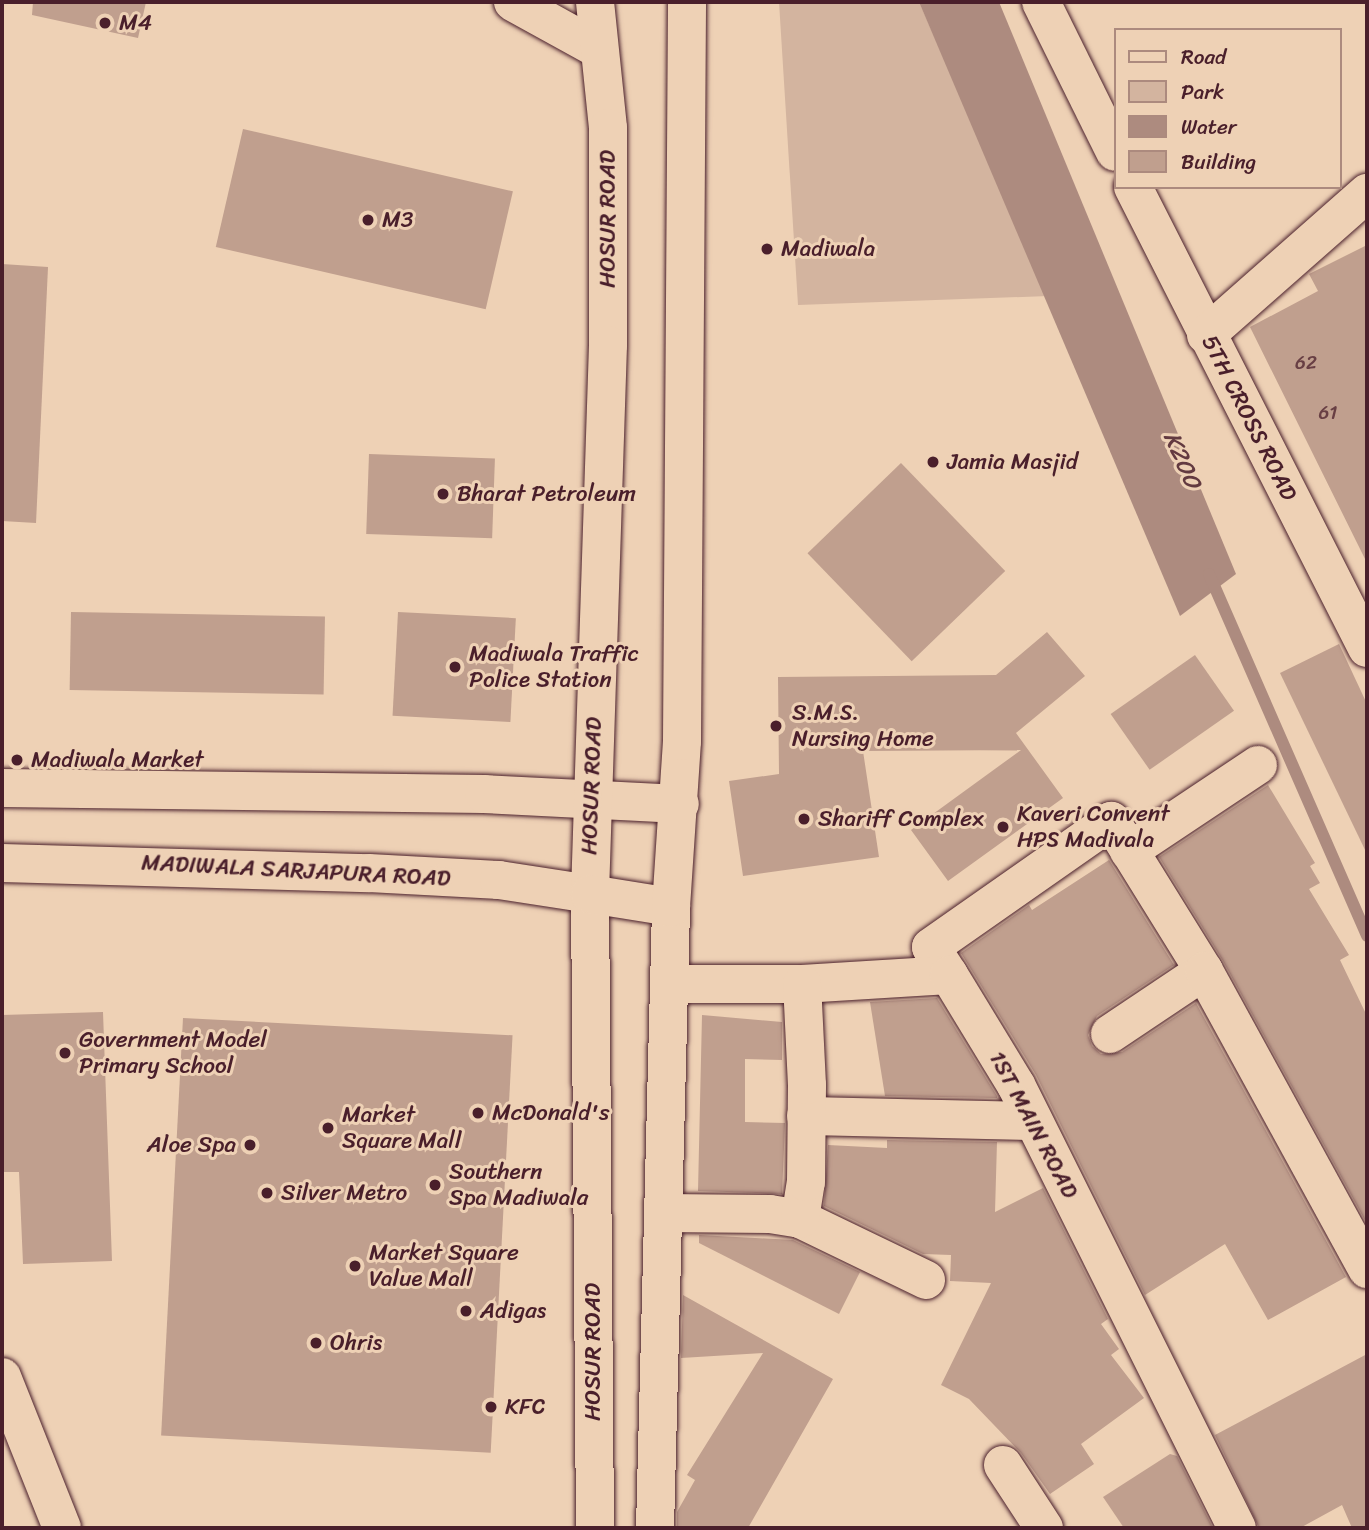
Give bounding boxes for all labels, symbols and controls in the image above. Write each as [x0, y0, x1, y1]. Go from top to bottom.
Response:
place label: M4 [119, 9, 152, 37]
marker: M4 [97, 15, 113, 31]
legend [1114, 28, 1341, 189]
text: Road [1181, 38, 1226, 76]
text: Park [1181, 73, 1224, 111]
text: Water [1181, 108, 1236, 146]
text: Building [1181, 143, 1256, 181]
street label: HOSUR ROAD [594, 150, 622, 288]
place label: M3 [382, 206, 413, 234]
marker: M3 [360, 212, 376, 228]
place label: Madiwala [781, 235, 875, 263]
marker: Madiwala [759, 241, 775, 257]
street label: 5TH CROSS ROAD [1195, 330, 1303, 506]
house number: 62 [1295, 352, 1317, 374]
house number: 61 [1319, 402, 1337, 424]
water label: K200 [1157, 427, 1207, 493]
place label: Jamia Masjid [947, 448, 1078, 476]
marker: Jamia Masjid [925, 454, 941, 470]
place label: Bharat Petroleum [457, 480, 636, 508]
marker: Bharat Petroleum [435, 486, 451, 502]
place label: Madiwala Traffic Police Station [469, 640, 639, 694]
marker: Madiwala Traffic Police Station [447, 659, 463, 675]
place label: S.M.S. Nursing Home [792, 699, 934, 753]
marker: S.M.S. Nursing Home [766, 716, 786, 736]
street label: HOSUR ROAD [576, 717, 608, 855]
place label: Madiwala Market [31, 746, 204, 774]
marker: Madiwala Market [9, 752, 25, 768]
place label: Kaveri Convent HPS Madivala [1017, 800, 1170, 854]
place label: Shariff Complex [818, 805, 984, 833]
marker: Shariff Complex [796, 811, 812, 827]
marker: Kaveri Convent HPS Madivala [995, 819, 1011, 835]
street label: MADIWALA SARJAPURA ROAD [140, 849, 452, 893]
place label: Government Model Primary School [79, 1026, 267, 1080]
marker: Government Model Primary School [57, 1045, 73, 1061]
street label: 1ST MAIN ROAD [983, 1046, 1083, 1204]
place label: McDonald's [492, 1099, 610, 1127]
place label: Market Square Mall [342, 1101, 461, 1155]
marker: McDonald's [470, 1105, 486, 1121]
marker: Market Square Mall [320, 1120, 336, 1136]
place label: Aloe Spa [147, 1131, 236, 1159]
marker: Aloe Spa [242, 1137, 258, 1153]
place label: Southern Spa Madiwala [449, 1158, 587, 1212]
marker: Southern Spa Madiwala [427, 1177, 443, 1193]
place label: Silver Metro [281, 1179, 408, 1207]
marker: Silver Metro [259, 1185, 275, 1201]
place label: Market Square Value Mall [369, 1239, 518, 1293]
marker: Market Square Value Mall [347, 1258, 363, 1274]
street label: HOSUR ROAD [579, 1283, 607, 1421]
place label: Adigas [480, 1297, 546, 1325]
marker: Adigas [458, 1303, 474, 1319]
place label: Ohris [330, 1329, 382, 1357]
marker: Ohris [308, 1335, 324, 1351]
place label: KFC [505, 1393, 545, 1421]
marker: KFC [483, 1399, 499, 1415]

